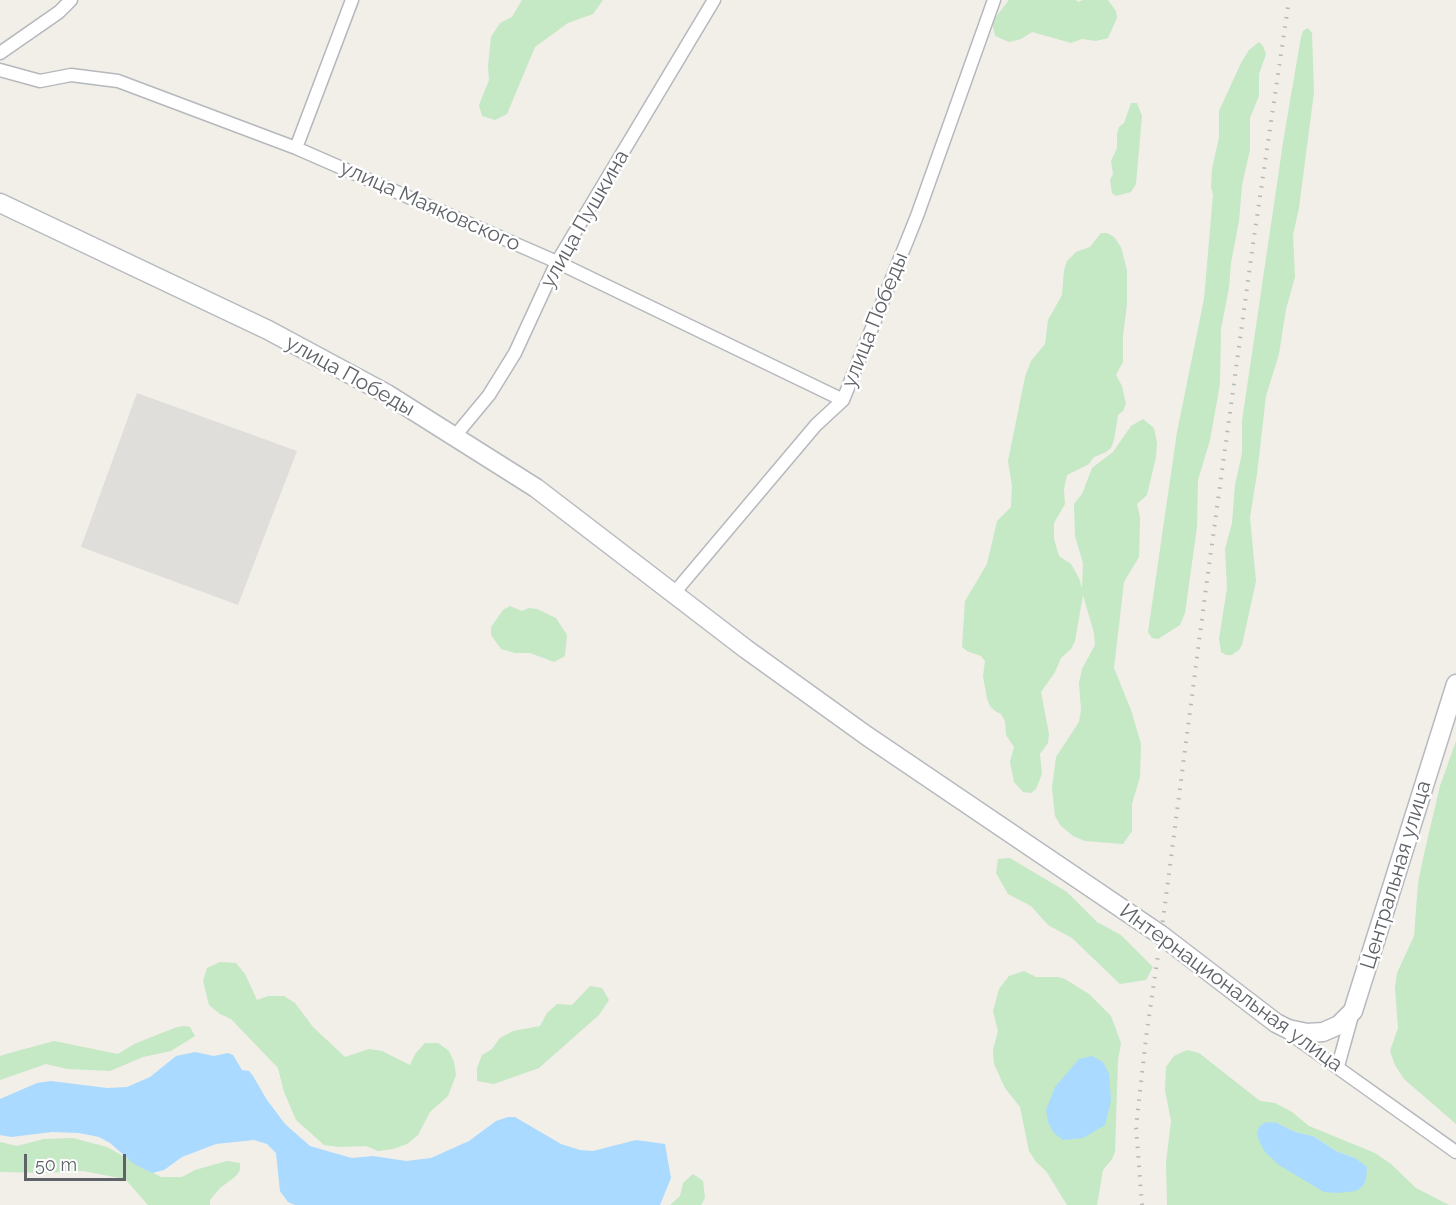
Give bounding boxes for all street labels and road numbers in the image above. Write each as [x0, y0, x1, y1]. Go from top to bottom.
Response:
street label: улица Пушкина [535, 146, 635, 292]
street label: улица Маяковского [336, 155, 524, 257]
street label: улица Победы [836, 249, 914, 391]
street label: улица Победы [281, 330, 419, 422]
street label: Центральная улица [1355, 778, 1437, 972]
street label: Интернациональная улица [1115, 899, 1347, 1077]

